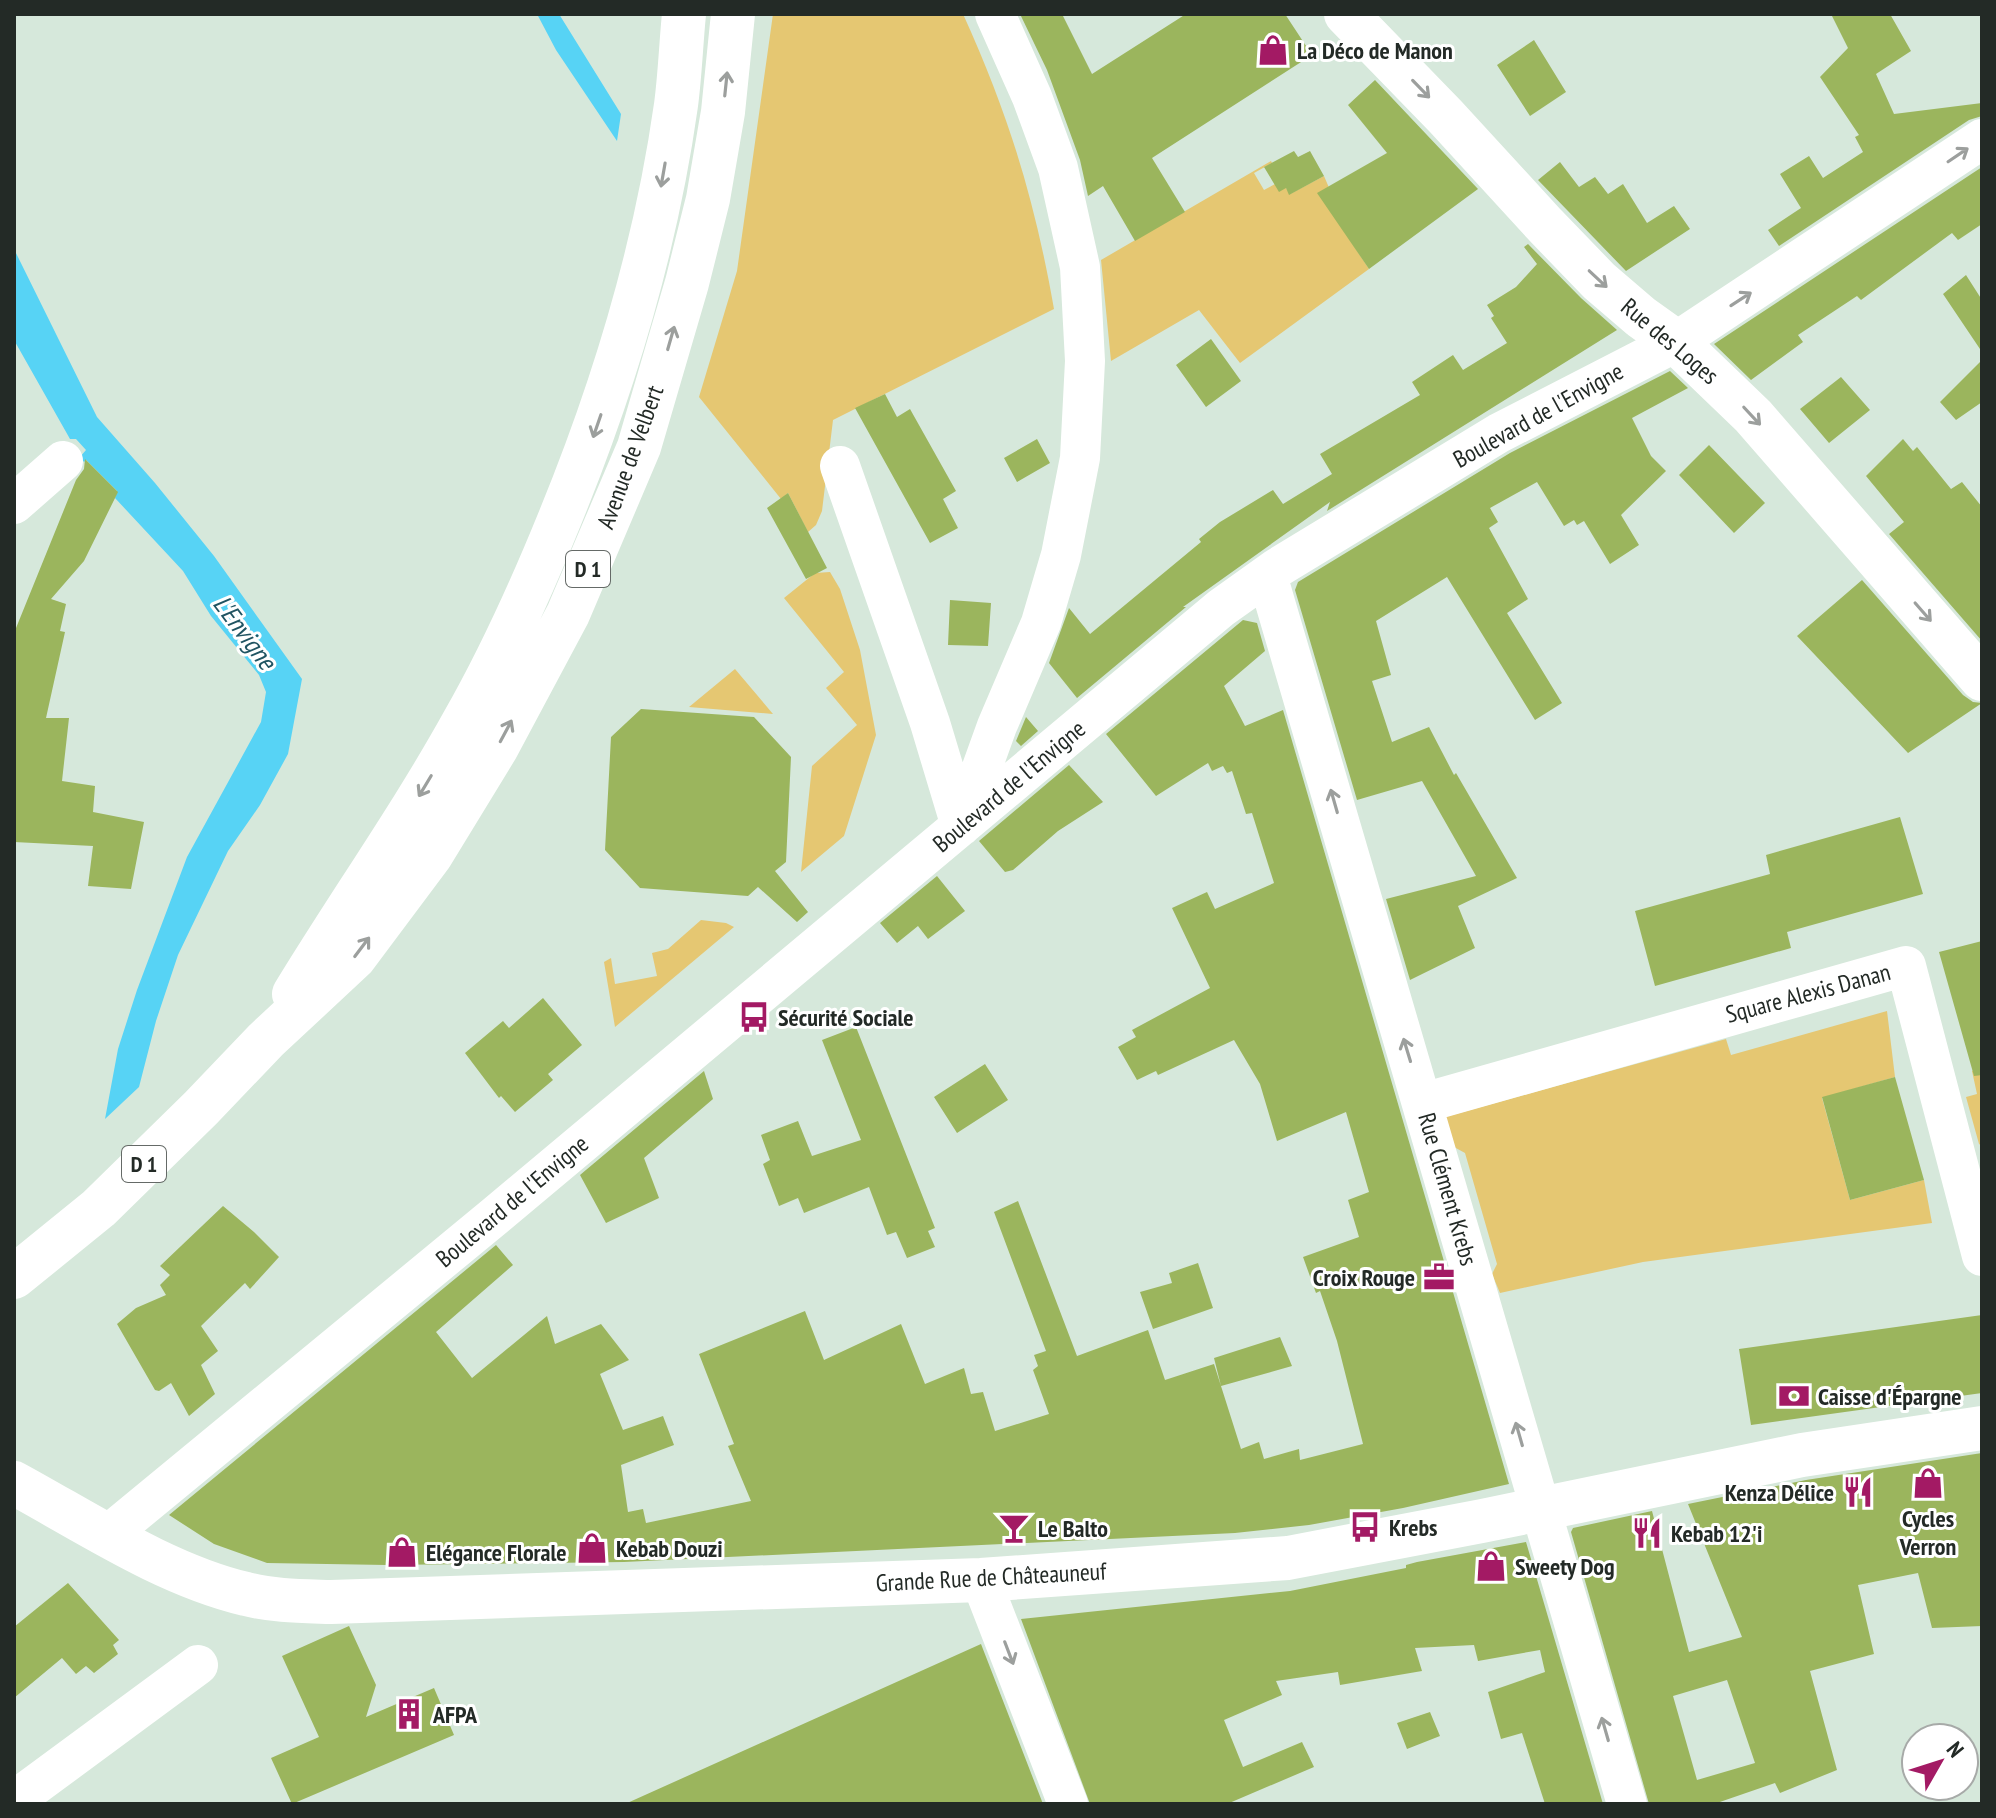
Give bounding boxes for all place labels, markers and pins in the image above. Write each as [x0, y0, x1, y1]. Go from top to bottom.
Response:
shop icon: La Déco de Manon [1256, 33, 1290, 67]
place label: La Déco de Manon [1297, 35, 1453, 66]
bus stop icon: Sécurité Sociale [737, 1000, 771, 1034]
place label: Sécurité Sociale [778, 1002, 914, 1033]
office icon: Croix Rouge [1422, 1260, 1456, 1294]
place label: Croix Rouge [1313, 1262, 1415, 1293]
bank icon: Caisse d'Épargne [1777, 1379, 1811, 1413]
place label: Caisse d'Épargne [1818, 1381, 1962, 1412]
shop icon: Cycles Verron [1911, 1466, 1945, 1500]
restaurant icon: Kenza Délice [1841, 1475, 1875, 1509]
place label: Kenza Délice [1725, 1477, 1834, 1508]
place label: Cycles Verron [1899, 1503, 1956, 1562]
bus stop icon: Krebs [1348, 1510, 1382, 1544]
bar icon: Le Balto [997, 1511, 1031, 1545]
place label: Krebs [1389, 1512, 1437, 1543]
place label: Le Balto [1038, 1513, 1108, 1544]
restaurant icon: Kebab 12'i [1630, 1516, 1664, 1550]
place label: Kebab 12'i [1671, 1518, 1762, 1549]
shop icon: Kebab Douzi [575, 1531, 609, 1565]
place label: Kebab Douzi [616, 1533, 723, 1564]
shop icon: Elégance Florale [385, 1535, 419, 1569]
place label: Elégance Florale [426, 1537, 567, 1568]
shop icon: Sweety Dog [1474, 1549, 1508, 1583]
place label: Sweety Dog [1515, 1551, 1615, 1582]
building icon: AFPA [392, 1697, 426, 1731]
place label: AFPA [432, 1699, 478, 1730]

